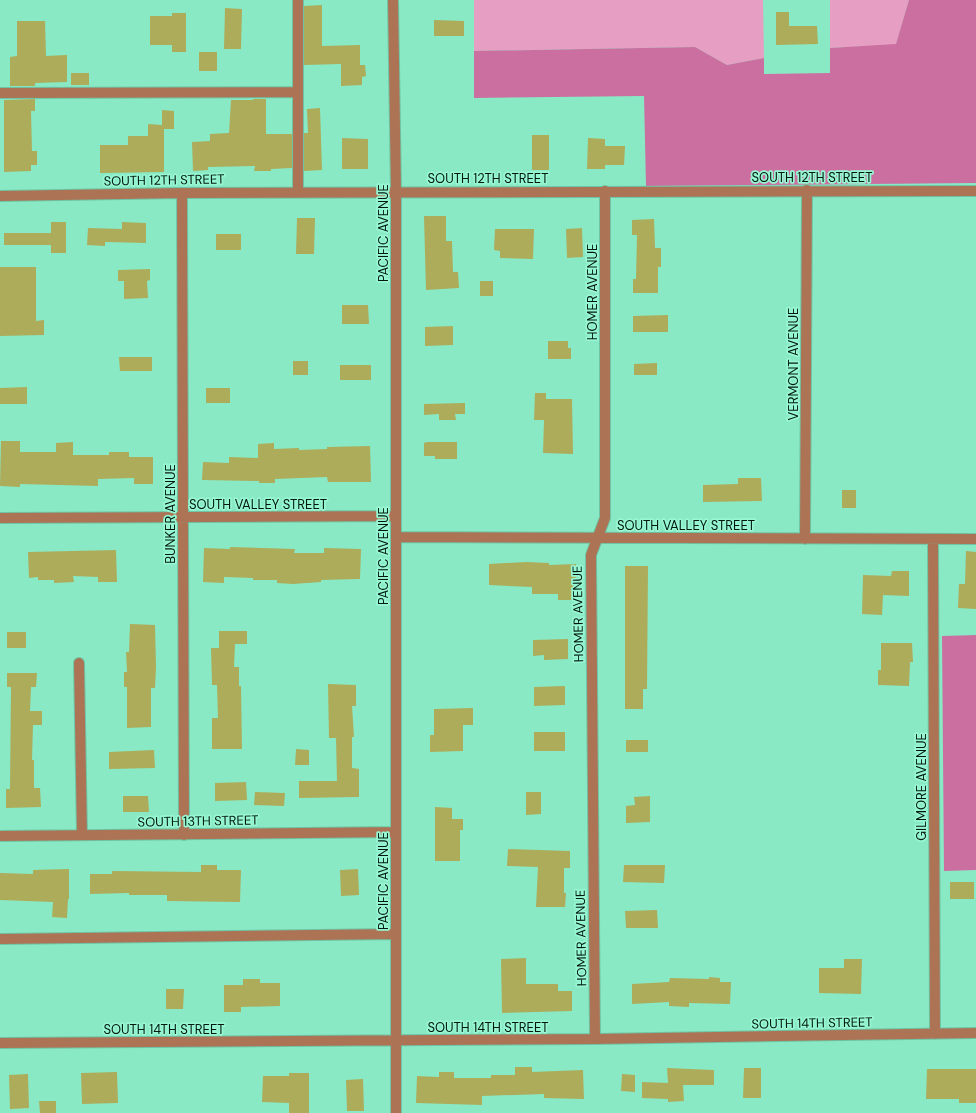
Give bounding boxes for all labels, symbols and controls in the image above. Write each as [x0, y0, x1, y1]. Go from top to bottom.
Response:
street label: SOUTH 12TH STREET [752, 169, 872, 186]
street label: SOUTH 12TH STREET [103, 170, 225, 190]
street label: SOUTH 12TH STREET [428, 170, 548, 187]
street label: PACIFIC AVENUE [375, 184, 392, 282]
street label: HOMER AVENUE [584, 244, 601, 340]
street label: VERMONT AVENUE [785, 308, 802, 420]
street label: BUNKER AVENUE [162, 464, 179, 564]
street label: SOUTH VALLEY STREET [189, 496, 327, 513]
street label: PACIFIC AVENUE [375, 507, 392, 605]
street label: SOUTH VALLEY STREET [617, 517, 755, 534]
street label: HOMER AVENUE [569, 566, 587, 662]
street label: GILMORE AVENUE [913, 733, 930, 841]
street label: SOUTH 13TH STREET [137, 811, 259, 831]
street label: PACIFIC AVENUE [375, 832, 392, 930]
street label: HOMER AVENUE [572, 890, 590, 986]
street label: SOUTH 14TH STREET [751, 1013, 873, 1033]
street label: SOUTH 14TH STREET [427, 1019, 549, 1036]
street label: SOUTH 14TH STREET [103, 1021, 225, 1038]

